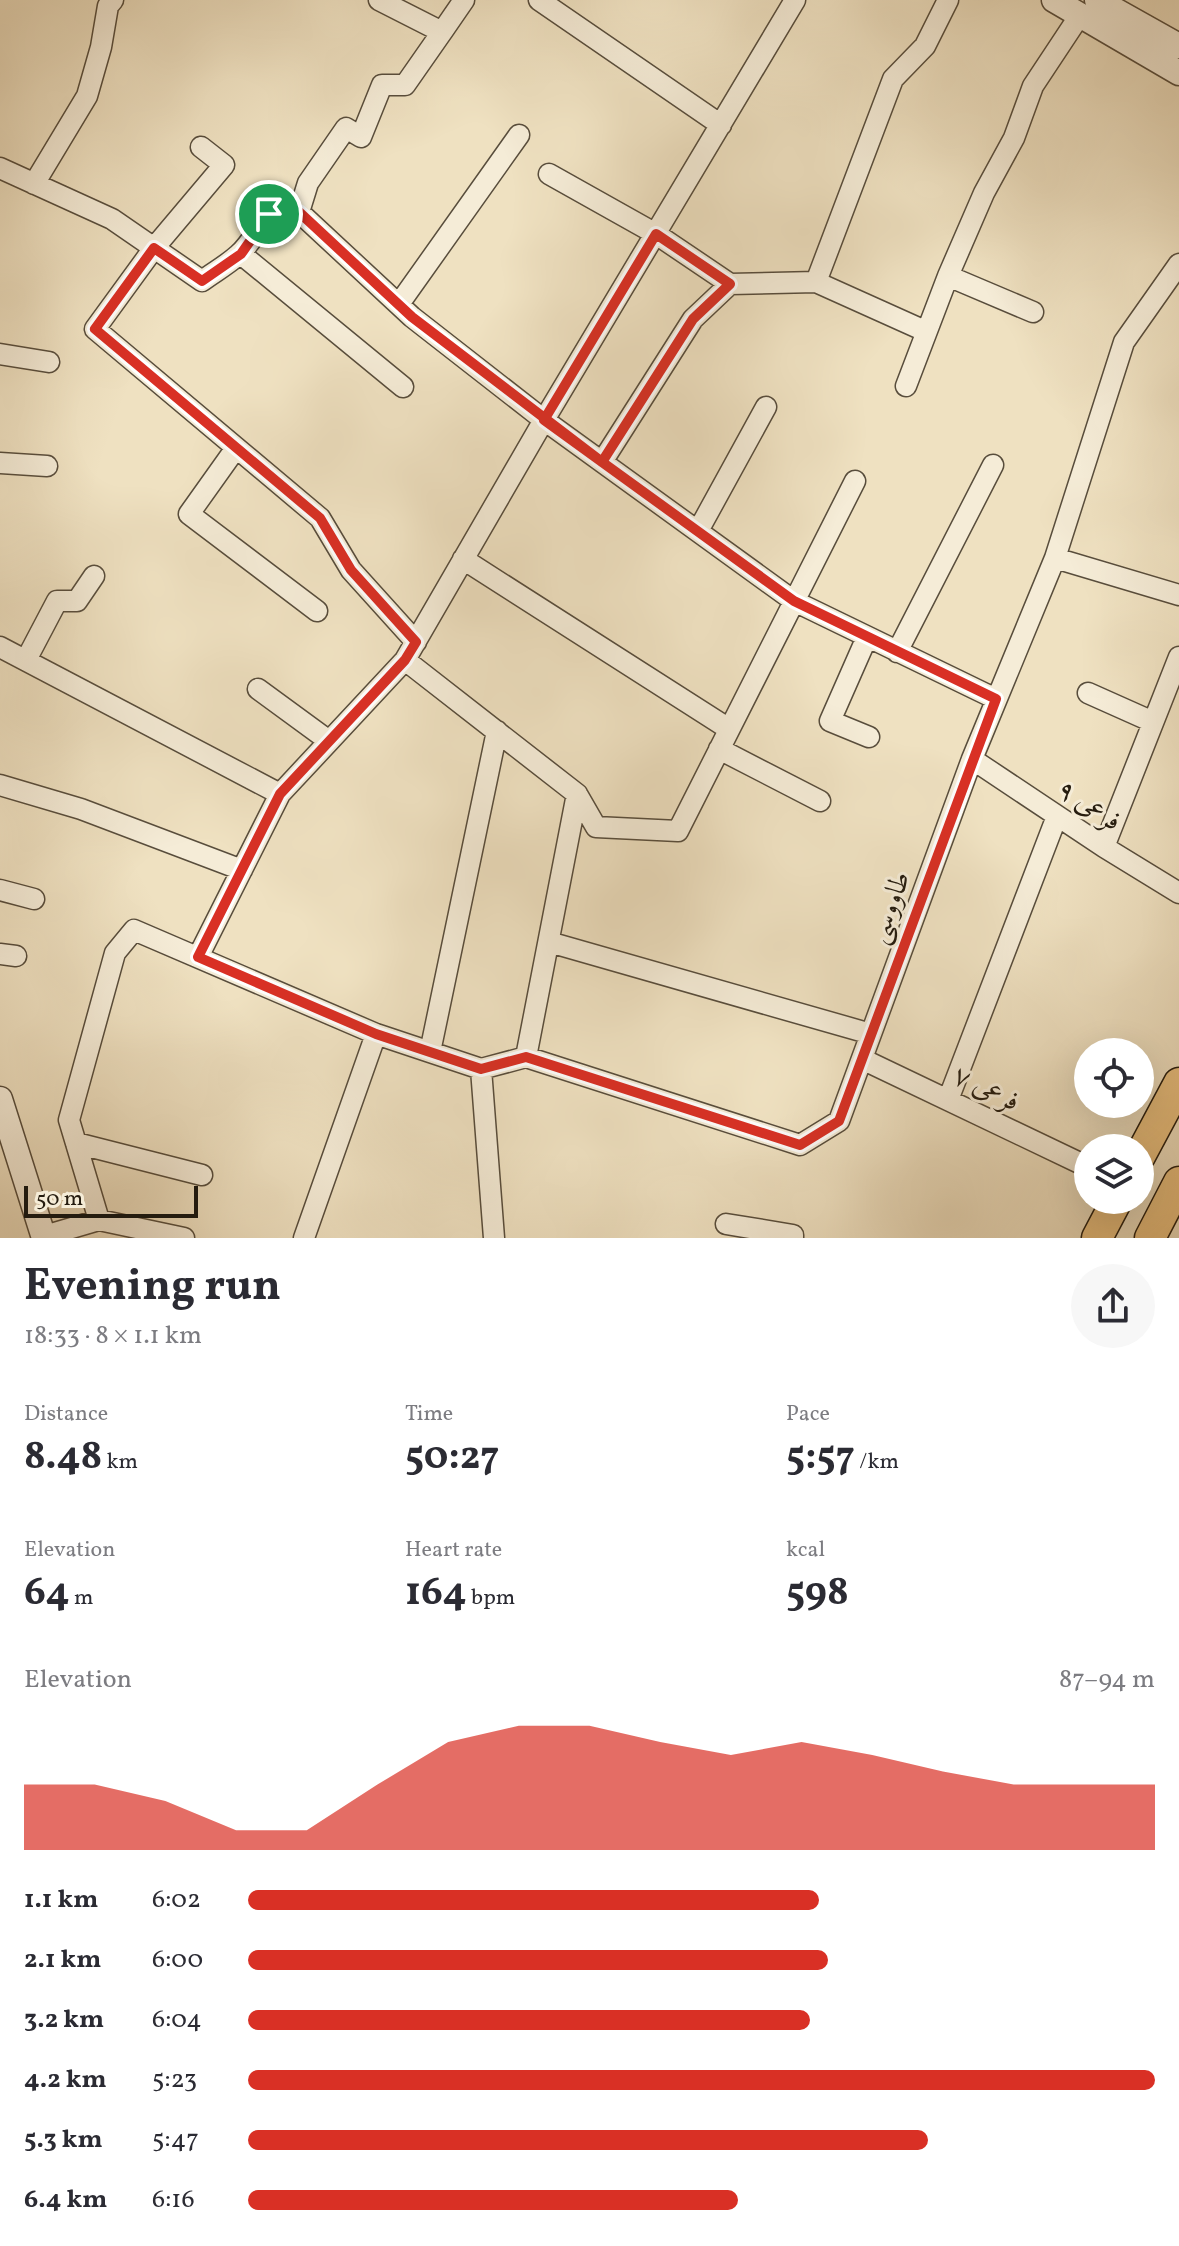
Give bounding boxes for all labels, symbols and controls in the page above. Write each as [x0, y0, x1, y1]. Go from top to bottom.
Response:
pin [235, 180, 303, 248]
icon: arrive [247, 192, 291, 236]
street label: فرعی ۹ [1049, 771, 1129, 841]
street label: طاووسی [859, 866, 921, 950]
map controls [1074, 1038, 1154, 1214]
button: locate [1074, 1038, 1154, 1118]
street label: فرعی ۷ [946, 1056, 1026, 1122]
button: layers [1074, 1134, 1154, 1214]
scale bar [24, 1182, 198, 1218]
text: 50 m [36, 1184, 83, 1215]
text: Evening run [24, 1257, 281, 1318]
button: share [1071, 1264, 1155, 1348]
text: 18:33 · 8 × 1.1 km [24, 1318, 202, 1354]
text: Distance [24, 1399, 108, 1430]
text: Time [405, 1399, 453, 1430]
text: Pace [786, 1399, 830, 1430]
text: 8.48 [24, 1430, 102, 1486]
text: 50:27 [405, 1430, 499, 1486]
text: 5:57 [786, 1430, 855, 1486]
text: km [102, 1447, 138, 1478]
text: /km [855, 1447, 899, 1478]
text: Elevation [24, 1535, 115, 1566]
text: Heart rate [405, 1535, 502, 1566]
text: kcal [786, 1535, 825, 1566]
text: 64 [24, 1566, 70, 1622]
text: 164 [405, 1566, 467, 1622]
text: 598 [786, 1566, 849, 1622]
text: m [70, 1583, 94, 1614]
text: bpm [467, 1583, 515, 1614]
text: Elevation [24, 1662, 132, 1698]
text: 87–94 m [1059, 1662, 1155, 1698]
text: 1.1 km [24, 1882, 98, 1918]
text: 6:02 [152, 1882, 201, 1918]
text: 2.1 km [24, 1942, 101, 1978]
text: 6:00 [152, 1942, 203, 1978]
text: 3.2 km [24, 2002, 104, 2038]
text: 6:04 [152, 2002, 202, 2038]
text: 4.2 km [24, 2062, 107, 2098]
text: 5:23 [152, 2062, 197, 2098]
text: 5.3 km [24, 2122, 103, 2158]
text: 5:47 [152, 2122, 199, 2158]
text: 6.4 km [24, 2182, 108, 2218]
text: 6:16 [152, 2182, 195, 2218]

